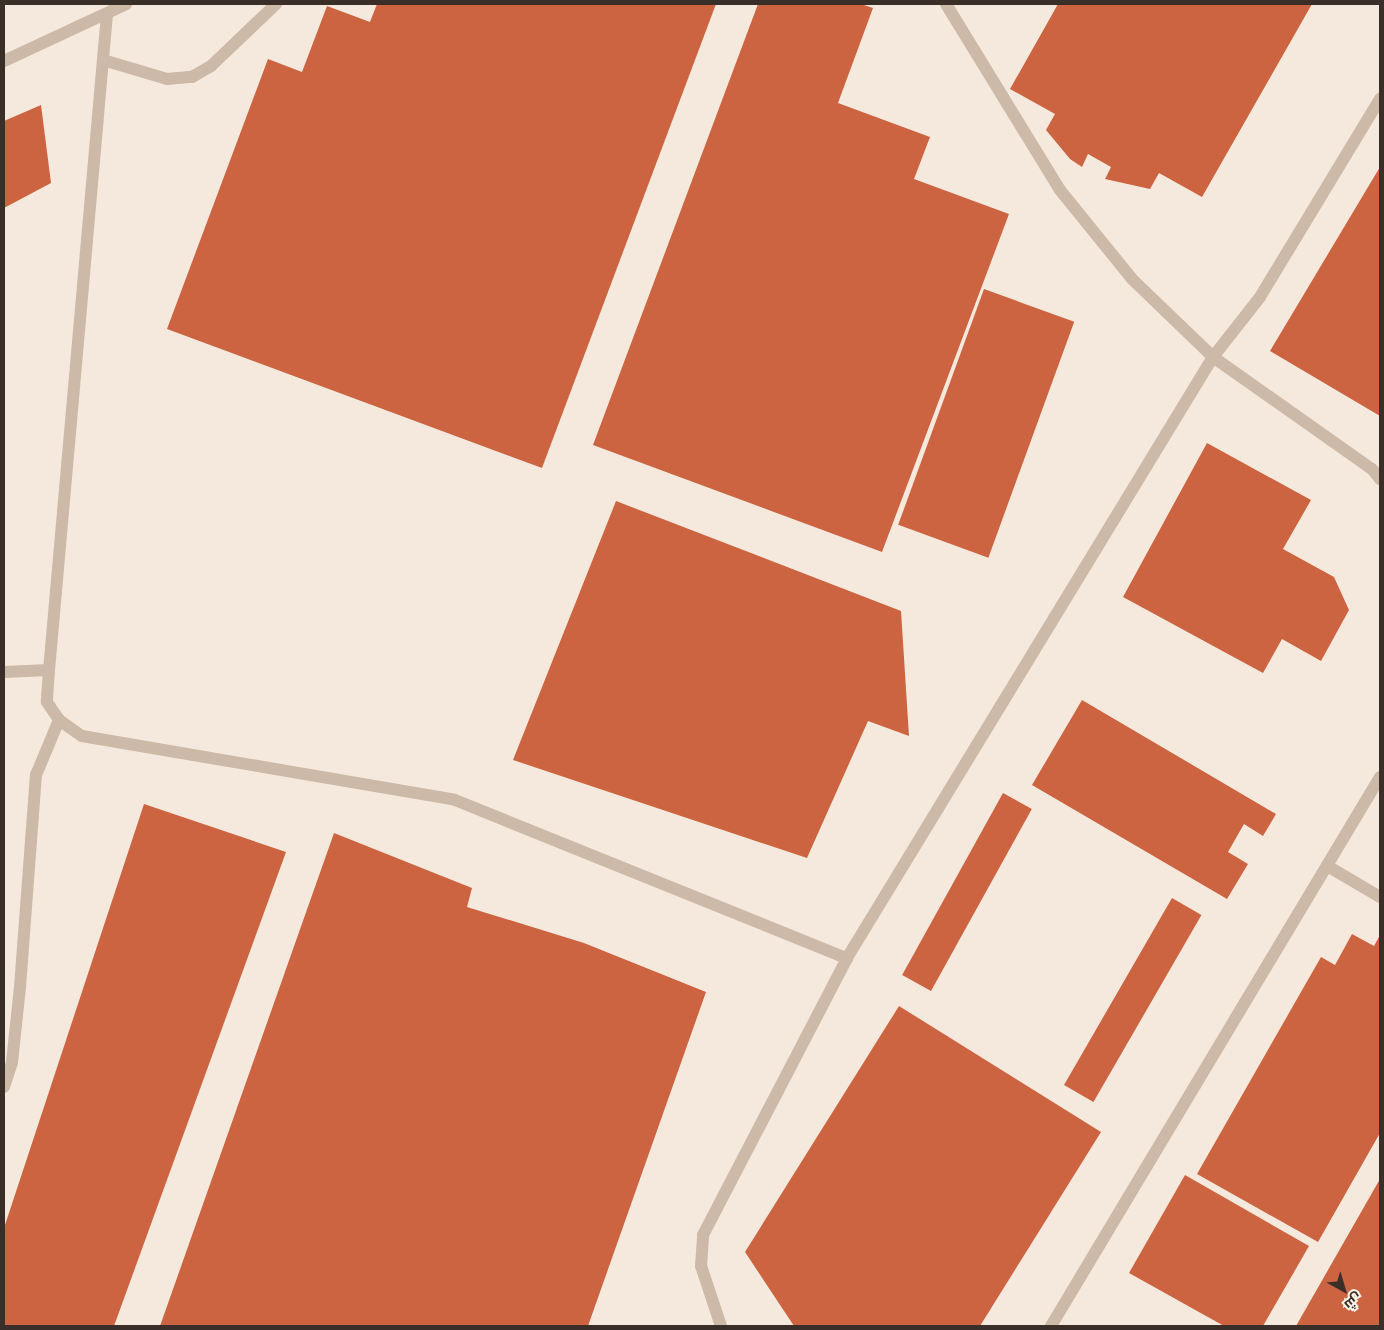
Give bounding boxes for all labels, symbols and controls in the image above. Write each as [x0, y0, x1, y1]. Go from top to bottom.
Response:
north arrow [1319, 1265, 1369, 1315]
text: ش [1341, 1290, 1365, 1314]

